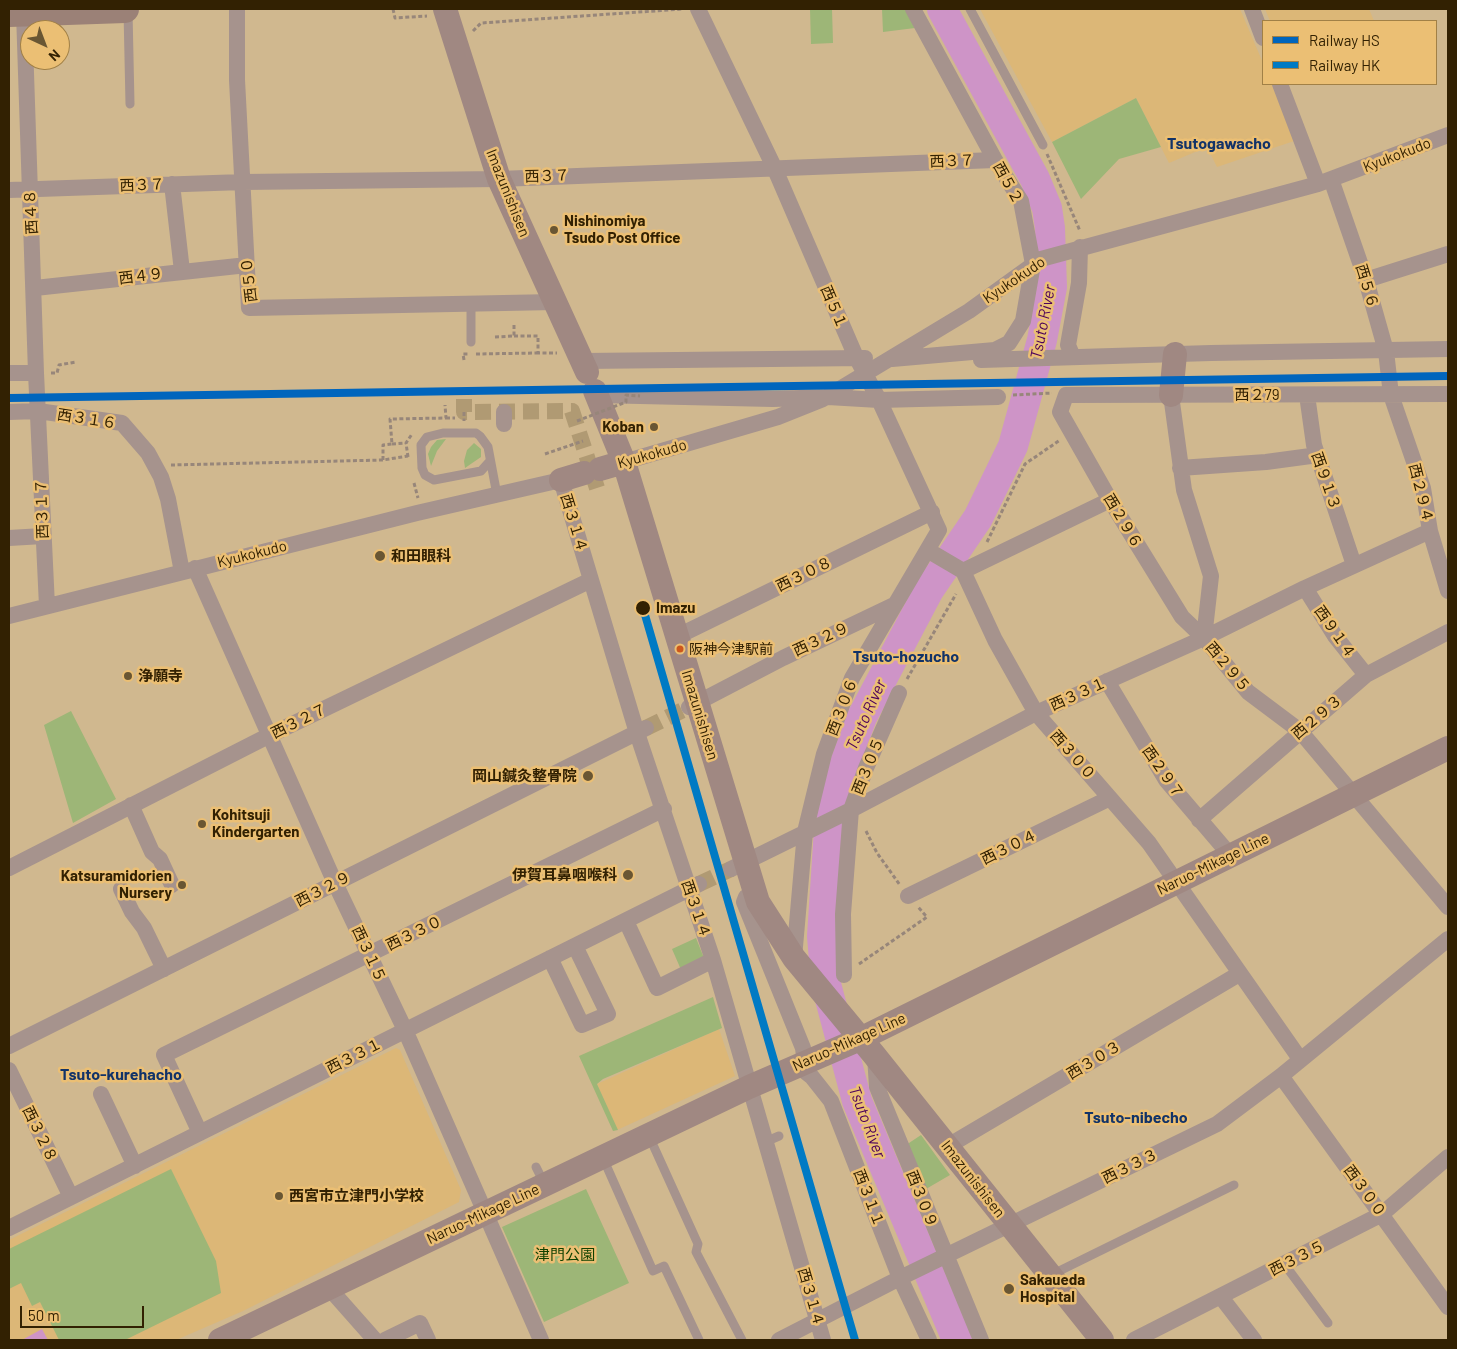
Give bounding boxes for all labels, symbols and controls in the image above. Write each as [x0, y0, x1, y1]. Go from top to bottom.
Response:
north arrow [20, 20, 70, 70]
legend [1262, 20, 1437, 85]
text: Railway HS [1309, 31, 1380, 49]
text: N [46, 46, 64, 65]
text: Railway HK [1309, 56, 1380, 74]
district label: Tsutogawacho [1167, 134, 1271, 154]
street label: Kyukokudo [1361, 134, 1433, 176]
street label: Imazunishisen [482, 147, 534, 239]
street label: 西３７ [929, 151, 975, 171]
street label: 西５２ [989, 159, 1027, 207]
street label: 西３７ [524, 166, 570, 186]
street label: 西３７ [119, 175, 165, 195]
street label: 西４８ [21, 189, 41, 235]
place label: Nishinomiya Tsudo Post Office [564, 212, 681, 247]
marker: Nishinomiya Tsudo Post Office [548, 224, 560, 236]
street label: Kyukokudo [979, 253, 1049, 307]
street label: 西５０ [237, 257, 261, 303]
street label: 西５６ [1352, 262, 1382, 310]
street label: 西４９ [118, 264, 164, 288]
street label: 西５１ [817, 283, 851, 331]
water label: Tsuto River [1026, 283, 1060, 361]
street label: 西２79 [1235, 386, 1279, 404]
street label: 西３１６ [56, 405, 118, 433]
place label: Koban [602, 418, 644, 436]
marker: Koban [648, 421, 660, 433]
street label: Kyukokudo [615, 436, 689, 472]
street label: 西９１３ [1308, 450, 1344, 512]
street label: 西２９４ [1405, 462, 1437, 524]
street label: 西３１７ [32, 479, 52, 539]
street label: 西２９６ [1100, 491, 1146, 551]
street label: 西３１４ [557, 492, 591, 554]
street label: Kyukokudo [215, 537, 289, 571]
place label: 和田眼科 [391, 547, 451, 565]
marker: 和田眼科 [373, 549, 387, 563]
street label: 西３０８ [773, 553, 835, 595]
marker: Imazu [634, 599, 652, 617]
place label: Imazu [656, 599, 695, 617]
street label: 西９１４ [1310, 602, 1360, 662]
street label: 西３２９ [790, 618, 852, 660]
street label: 西２９５ [1202, 638, 1254, 696]
place label: 阪神今津駅前 [689, 641, 773, 657]
marker: 阪神今津駅前 [675, 644, 685, 654]
district label: Tsuto-hozucho [853, 647, 959, 667]
place label: 浄願寺 [138, 667, 183, 685]
street label: Imazunishisen [678, 668, 722, 762]
marker: 浄願寺 [122, 670, 134, 682]
street label: 西３３１ [1047, 674, 1109, 714]
street label: 西３０６ [823, 676, 861, 738]
water label: Tsuto River [842, 677, 890, 753]
street label: 西２９３ [1288, 691, 1346, 743]
street label: 西３２７ [268, 700, 330, 742]
street label: 西３００ [1047, 726, 1099, 784]
street label: 西３０５ [848, 735, 888, 797]
street label: 西２９７ [1138, 742, 1188, 802]
place label: 岡山鍼灸整骨院 [472, 767, 577, 785]
marker: 岡山鍼灸整骨院 [581, 769, 595, 783]
place label: Kohitsuji Kindergarten [212, 806, 300, 841]
marker: Kohitsuji Kindergarten [196, 818, 208, 830]
street label: 西３０４ [978, 826, 1040, 868]
street label: Naruo-Mikage Line [1154, 829, 1272, 899]
place label: 伊賀耳鼻咽喉科 [512, 866, 617, 884]
place label: Katsuramidorien Nursery [61, 867, 172, 902]
street label: 西３２９ [292, 867, 354, 911]
marker: 伊賀耳鼻咽喉科 [621, 868, 635, 882]
street label: 西３１４ [678, 878, 714, 940]
marker: Katsuramidorien Nursery [176, 879, 188, 891]
street label: 西３３０ [383, 912, 445, 954]
street label: 西３１５ [348, 923, 390, 985]
street label: Naruo-Mikage Line [789, 1009, 909, 1075]
street label: 西３３１ [323, 1034, 385, 1078]
street label: 西３０３ [1064, 1037, 1124, 1083]
district label: Tsuto-kurehacho [60, 1065, 182, 1085]
water label: Tsuto River [845, 1083, 889, 1161]
street label: 西３２８ [19, 1103, 61, 1165]
district label: Tsuto-nibecho [1084, 1108, 1188, 1128]
street label: Imazunishisen [937, 1137, 1009, 1221]
street label: 西３３３ [1099, 1145, 1161, 1187]
street label: 西３００ [1340, 1161, 1390, 1221]
street label: 西３１１ [850, 1167, 888, 1229]
street label: 西３０９ [902, 1168, 942, 1230]
street label: Naruo-Mikage Line [424, 1180, 542, 1248]
place label: 西宮市立津門小学校 [289, 1187, 424, 1205]
marker: 西宮市立津門小学校 [273, 1190, 285, 1202]
street label: 西３３５ [1266, 1236, 1328, 1280]
park label: 津門公園 [535, 1246, 595, 1264]
street label: 西３１４ [794, 1266, 828, 1328]
place label: Sakaueda Hospital [1020, 1271, 1085, 1306]
marker: Sakaueda Hospital [1002, 1282, 1016, 1296]
scale bar [22, 1296, 146, 1328]
text: 50 m [28, 1306, 60, 1324]

